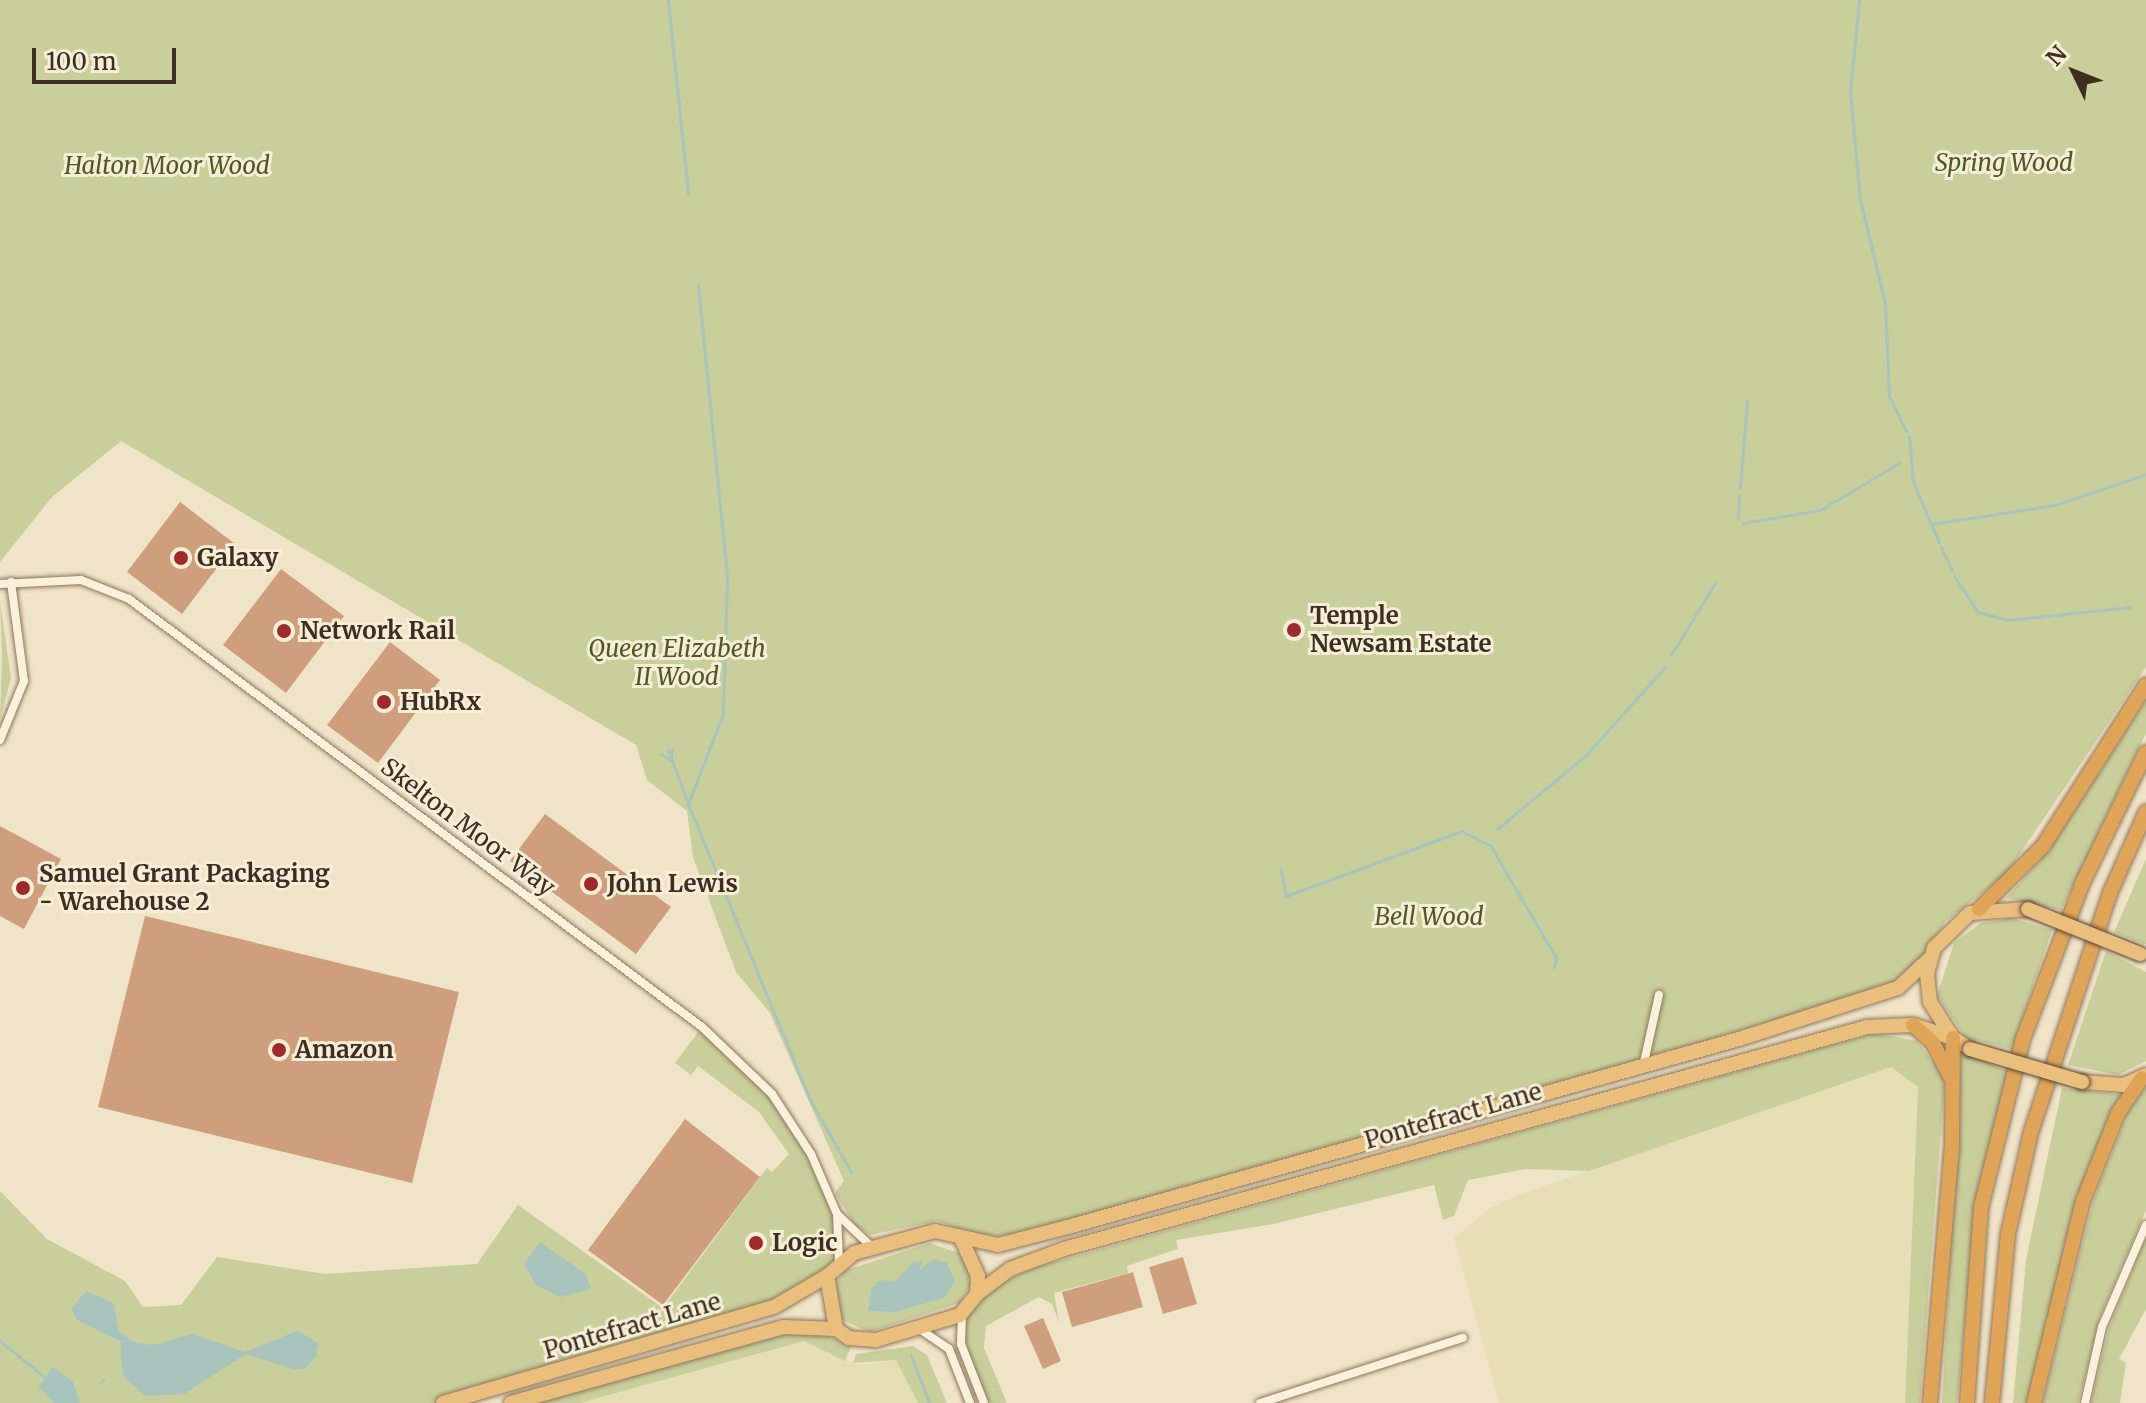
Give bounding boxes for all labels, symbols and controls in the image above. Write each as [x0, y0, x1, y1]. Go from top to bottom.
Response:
scale bar [36, 32, 180, 82]
north arrow [2034, 32, 2114, 112]
text: N [2040, 40, 2073, 72]
text: 100 m [46, 46, 116, 77]
park label: Spring Wood [1935, 149, 2073, 177]
park label: Halton Moor Wood [64, 152, 270, 180]
place label: Galaxy [197, 544, 278, 572]
marker: Galaxy [172, 549, 190, 567]
place label: Temple Newsam Estate [1310, 602, 1491, 658]
place label: Network Rail [300, 617, 455, 645]
marker: Temple Newsam Estate [1285, 621, 1303, 639]
marker: Network Rail [275, 622, 293, 640]
park label: Queen Elizabeth II Wood [588, 635, 766, 691]
place label: HubRx [400, 688, 481, 716]
marker: HubRx [375, 693, 393, 711]
street label: Skelton Moor Way [375, 752, 561, 902]
place label: Samuel Grant Packaging - Warehouse 2 [39, 860, 330, 916]
place label: John Lewis [607, 870, 738, 898]
marker: John Lewis [582, 875, 600, 893]
marker: Samuel Grant Packaging - Warehouse 2 [14, 879, 32, 897]
park label: Bell Wood [1374, 903, 1484, 931]
place label: Amazon [295, 1036, 393, 1064]
marker: Amazon [270, 1041, 288, 1059]
street label: Pontefract Lane [1361, 1077, 1545, 1155]
place label: Logic [772, 1229, 838, 1257]
marker: Logic [747, 1234, 765, 1252]
street label: Pontefract Lane [540, 1287, 724, 1365]

